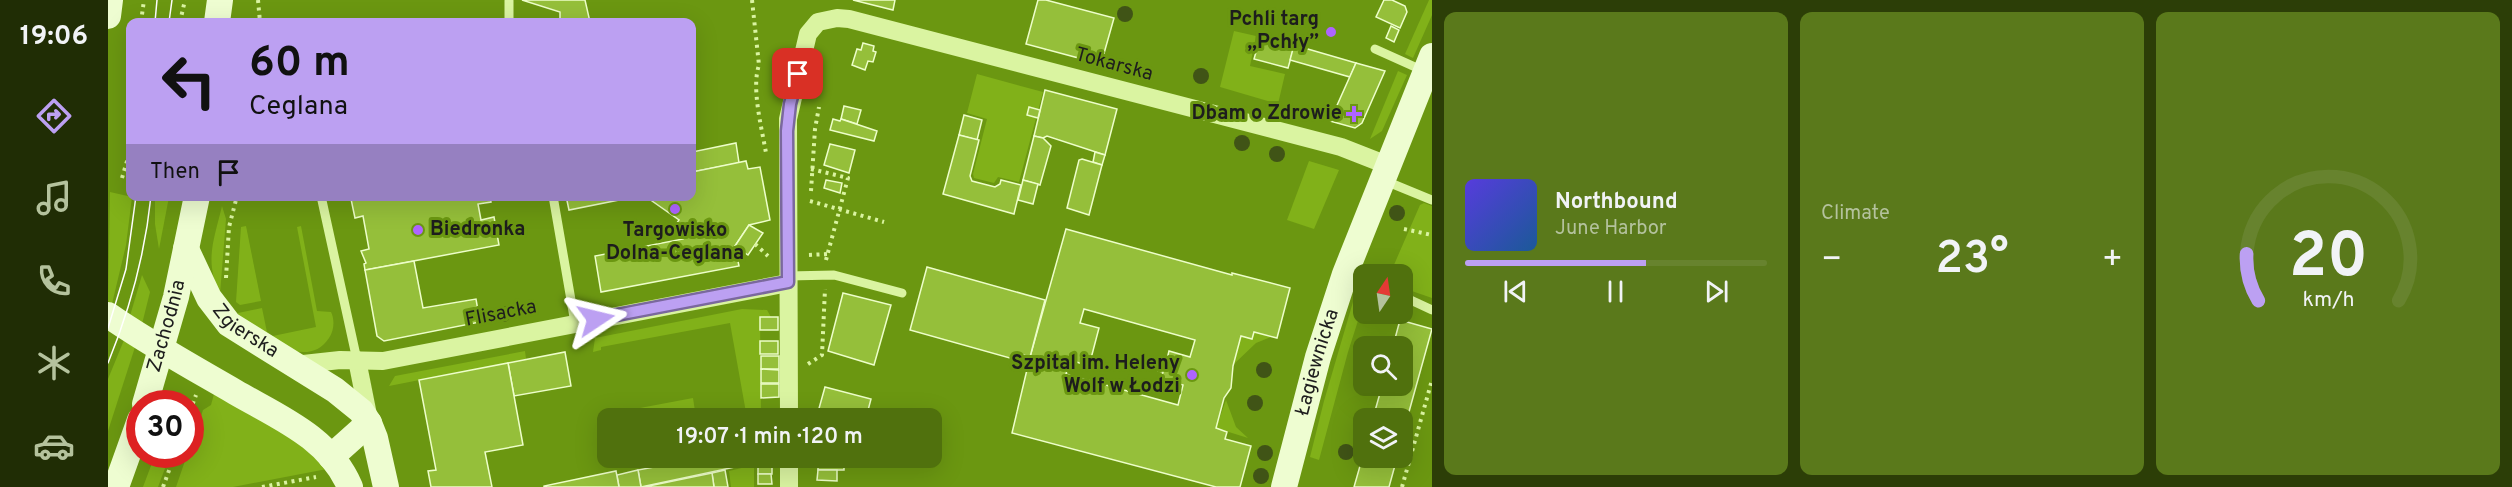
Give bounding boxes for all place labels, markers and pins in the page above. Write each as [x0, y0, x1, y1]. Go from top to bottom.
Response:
place label: Pchli targ „Pchły” [1229, 7, 1319, 56]
marker: Pchli targ „Pchły” [1324, 25, 1338, 39]
pin [772, 48, 823, 99]
place label: Dbam o Zdrowie [1191, 101, 1342, 127]
marker: Dbam o Zdrowie [1347, 107, 1361, 121]
marker: Targowisko Dolna-Ceglana [668, 202, 682, 216]
place label: Biedronka [430, 217, 525, 243]
place label: Targowisko Dolna-Ceglana [606, 218, 744, 267]
marker: Biedronka [411, 223, 425, 237]
place label: Szpital im. Heleny Wolf w Łodzi [1011, 351, 1180, 400]
marker: Szpital im. Heleny Wolf w Łodzi [1185, 368, 1199, 382]

